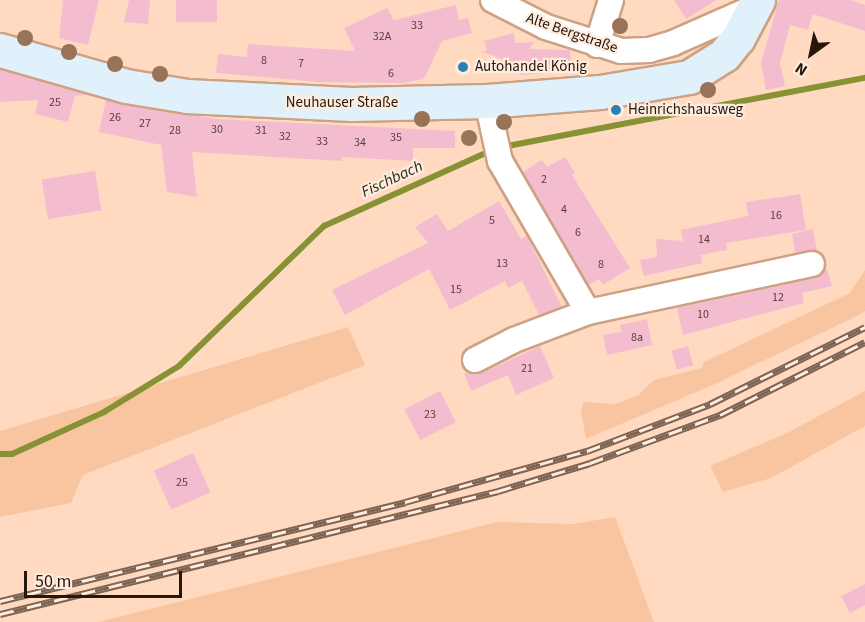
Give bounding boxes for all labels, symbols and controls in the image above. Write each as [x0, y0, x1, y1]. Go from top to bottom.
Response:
street label: Alte Bergstraße [524, 9, 620, 57]
house number: 33 [411, 19, 423, 33]
north arrow [781, 24, 841, 84]
house number: 32A [373, 30, 391, 44]
house number: 8 [261, 54, 267, 68]
house number: 7 [298, 57, 304, 71]
text: N [791, 57, 812, 81]
place label: Autohandel König [475, 58, 587, 76]
marker: Autohandel König [456, 60, 470, 74]
house number: 6 [388, 67, 394, 81]
street label: Neuhauser Straße [286, 94, 398, 112]
house number: 25 [49, 96, 61, 110]
place label: Heinrichshausweg [628, 101, 743, 119]
marker: Heinrichshausweg [609, 103, 623, 117]
house number: 26 [109, 111, 121, 125]
house number: 27 [139, 117, 151, 131]
house number: 30 [211, 123, 223, 137]
house number: 28 [169, 124, 181, 138]
house number: 31 [255, 124, 267, 138]
house number: 32 [279, 130, 291, 144]
house number: 35 [390, 131, 402, 145]
house number: 33 [316, 135, 328, 149]
house number: 34 [354, 136, 366, 150]
water label: Fischbach [358, 156, 426, 202]
house number: 2 [541, 173, 547, 187]
house number: 4 [561, 203, 567, 217]
house number: 16 [770, 209, 782, 223]
house number: 5 [489, 214, 495, 228]
house number: 6 [575, 226, 581, 240]
house number: 14 [698, 233, 710, 247]
house number: 13 [496, 257, 508, 271]
house number: 8 [598, 258, 604, 272]
house number: 15 [450, 283, 462, 297]
house number: 12 [772, 291, 784, 305]
house number: 10 [697, 308, 709, 322]
house number: 8a [631, 331, 643, 345]
house number: 21 [521, 362, 533, 376]
house number: 23 [424, 408, 436, 422]
house number: 25 [176, 476, 188, 490]
scale bar [27, 559, 184, 597]
text: 50 m [35, 569, 71, 594]

